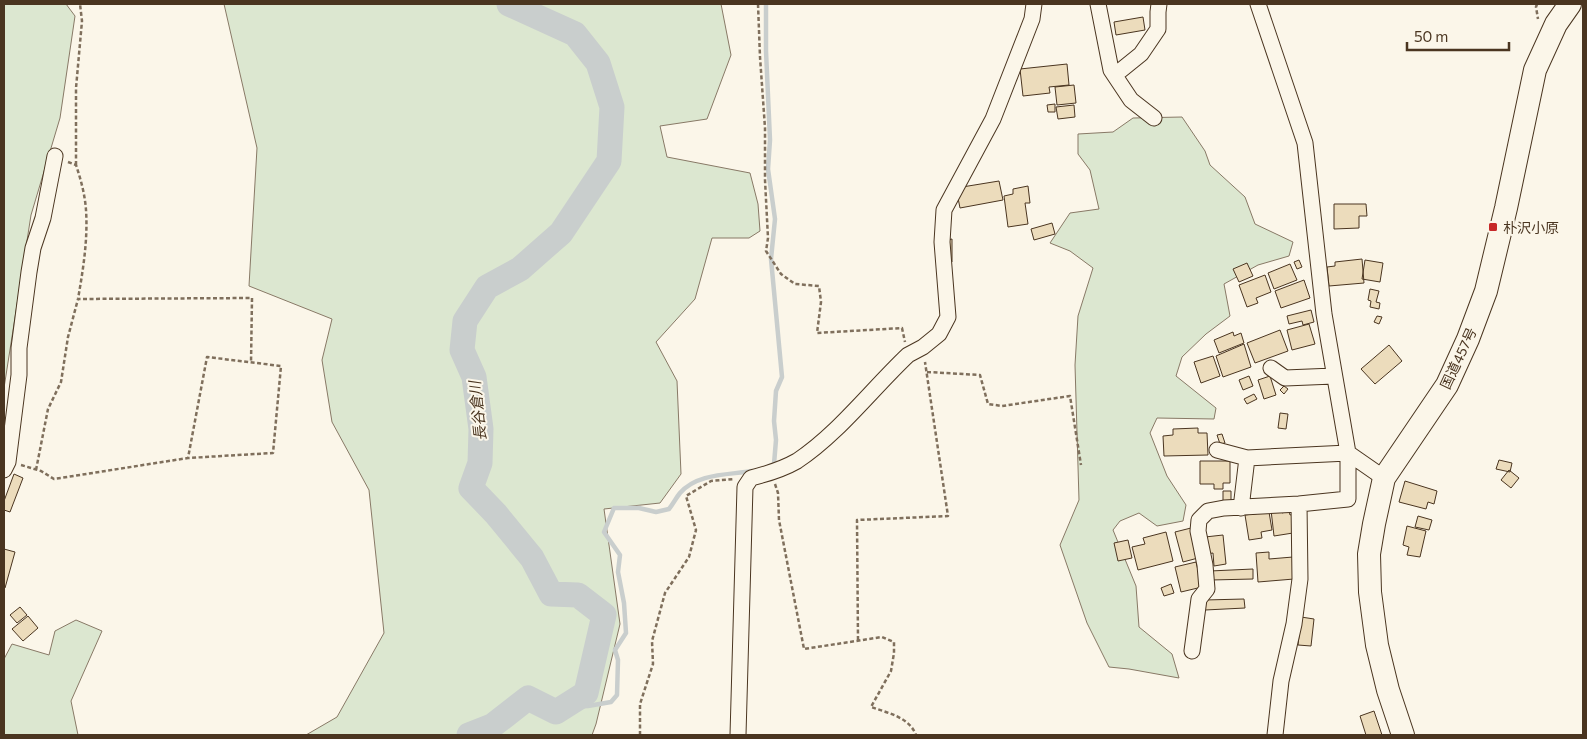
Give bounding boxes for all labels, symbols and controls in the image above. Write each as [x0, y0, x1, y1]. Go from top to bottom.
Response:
scale bar [1407, 20, 1510, 52]
text: 50 m [1414, 27, 1448, 45]
place label: 朴沢小原 [1503, 219, 1559, 236]
marker: 朴沢小原 [1487, 221, 1499, 233]
street label: 国道457号 [1436, 325, 1480, 391]
water label: 長谷倉川 [465, 378, 489, 442]

